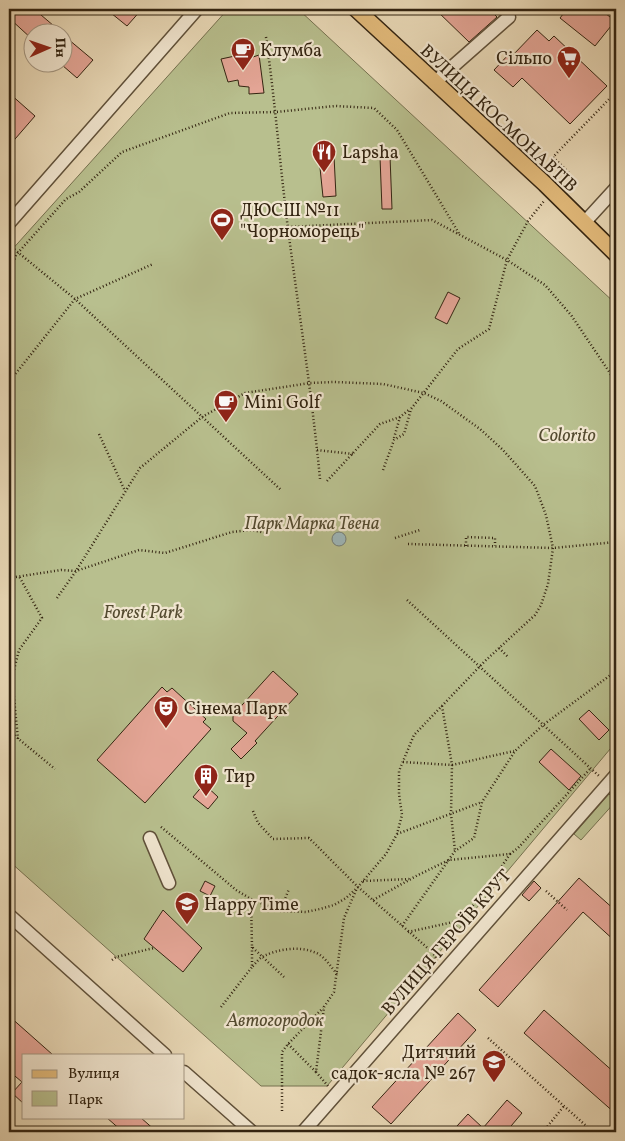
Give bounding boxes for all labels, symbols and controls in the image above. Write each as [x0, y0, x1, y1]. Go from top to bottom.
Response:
north arrow [22, 22, 72, 72]
text: Пн [50, 37, 69, 58]
cafe icon: Клумба [230, 37, 256, 71]
place label: Клумба [260, 39, 322, 64]
street label: ВУЛИЦЯ КОСМОНАВТІВ [414, 39, 582, 199]
supermarket icon: Сільпо [556, 45, 582, 79]
place label: Сільпо [496, 47, 552, 72]
restaurant icon: Lapsha [311, 139, 337, 173]
place label: Lapsha [342, 141, 399, 166]
place label: ДЮСШ №11 "Чорноморець" [240, 199, 364, 245]
sports icon: ДЮСШ №11 "Чорноморець" [209, 207, 235, 241]
cafe icon: Mini Golf [213, 389, 239, 423]
place label: Mini Golf [244, 391, 322, 416]
park label: Colorito [538, 424, 596, 449]
park label: Парк Марка Твена [245, 512, 379, 537]
park label: Forest Park [103, 601, 183, 626]
theatre icon: Сінема Парк [153, 695, 179, 729]
place label: Сінема Парк [184, 697, 288, 722]
building icon: Тир [193, 763, 219, 797]
place label: Тир [224, 765, 255, 790]
street label: ВУЛИЦЯ ГЕРОЇВ КРУТ [377, 864, 518, 1021]
school or university icon: Happy Time [174, 891, 200, 925]
place label: Happy Time [204, 893, 299, 918]
park label: Автогородок [225, 1009, 324, 1034]
place label: Дитячий садок-ясла № 267 [331, 1041, 476, 1087]
school or university icon: Дитячий садок-ясла № 267 [481, 1049, 507, 1083]
legend [22, 1054, 185, 1118]
text: Вулиця [68, 1064, 120, 1085]
text: Парк [68, 1090, 103, 1111]

